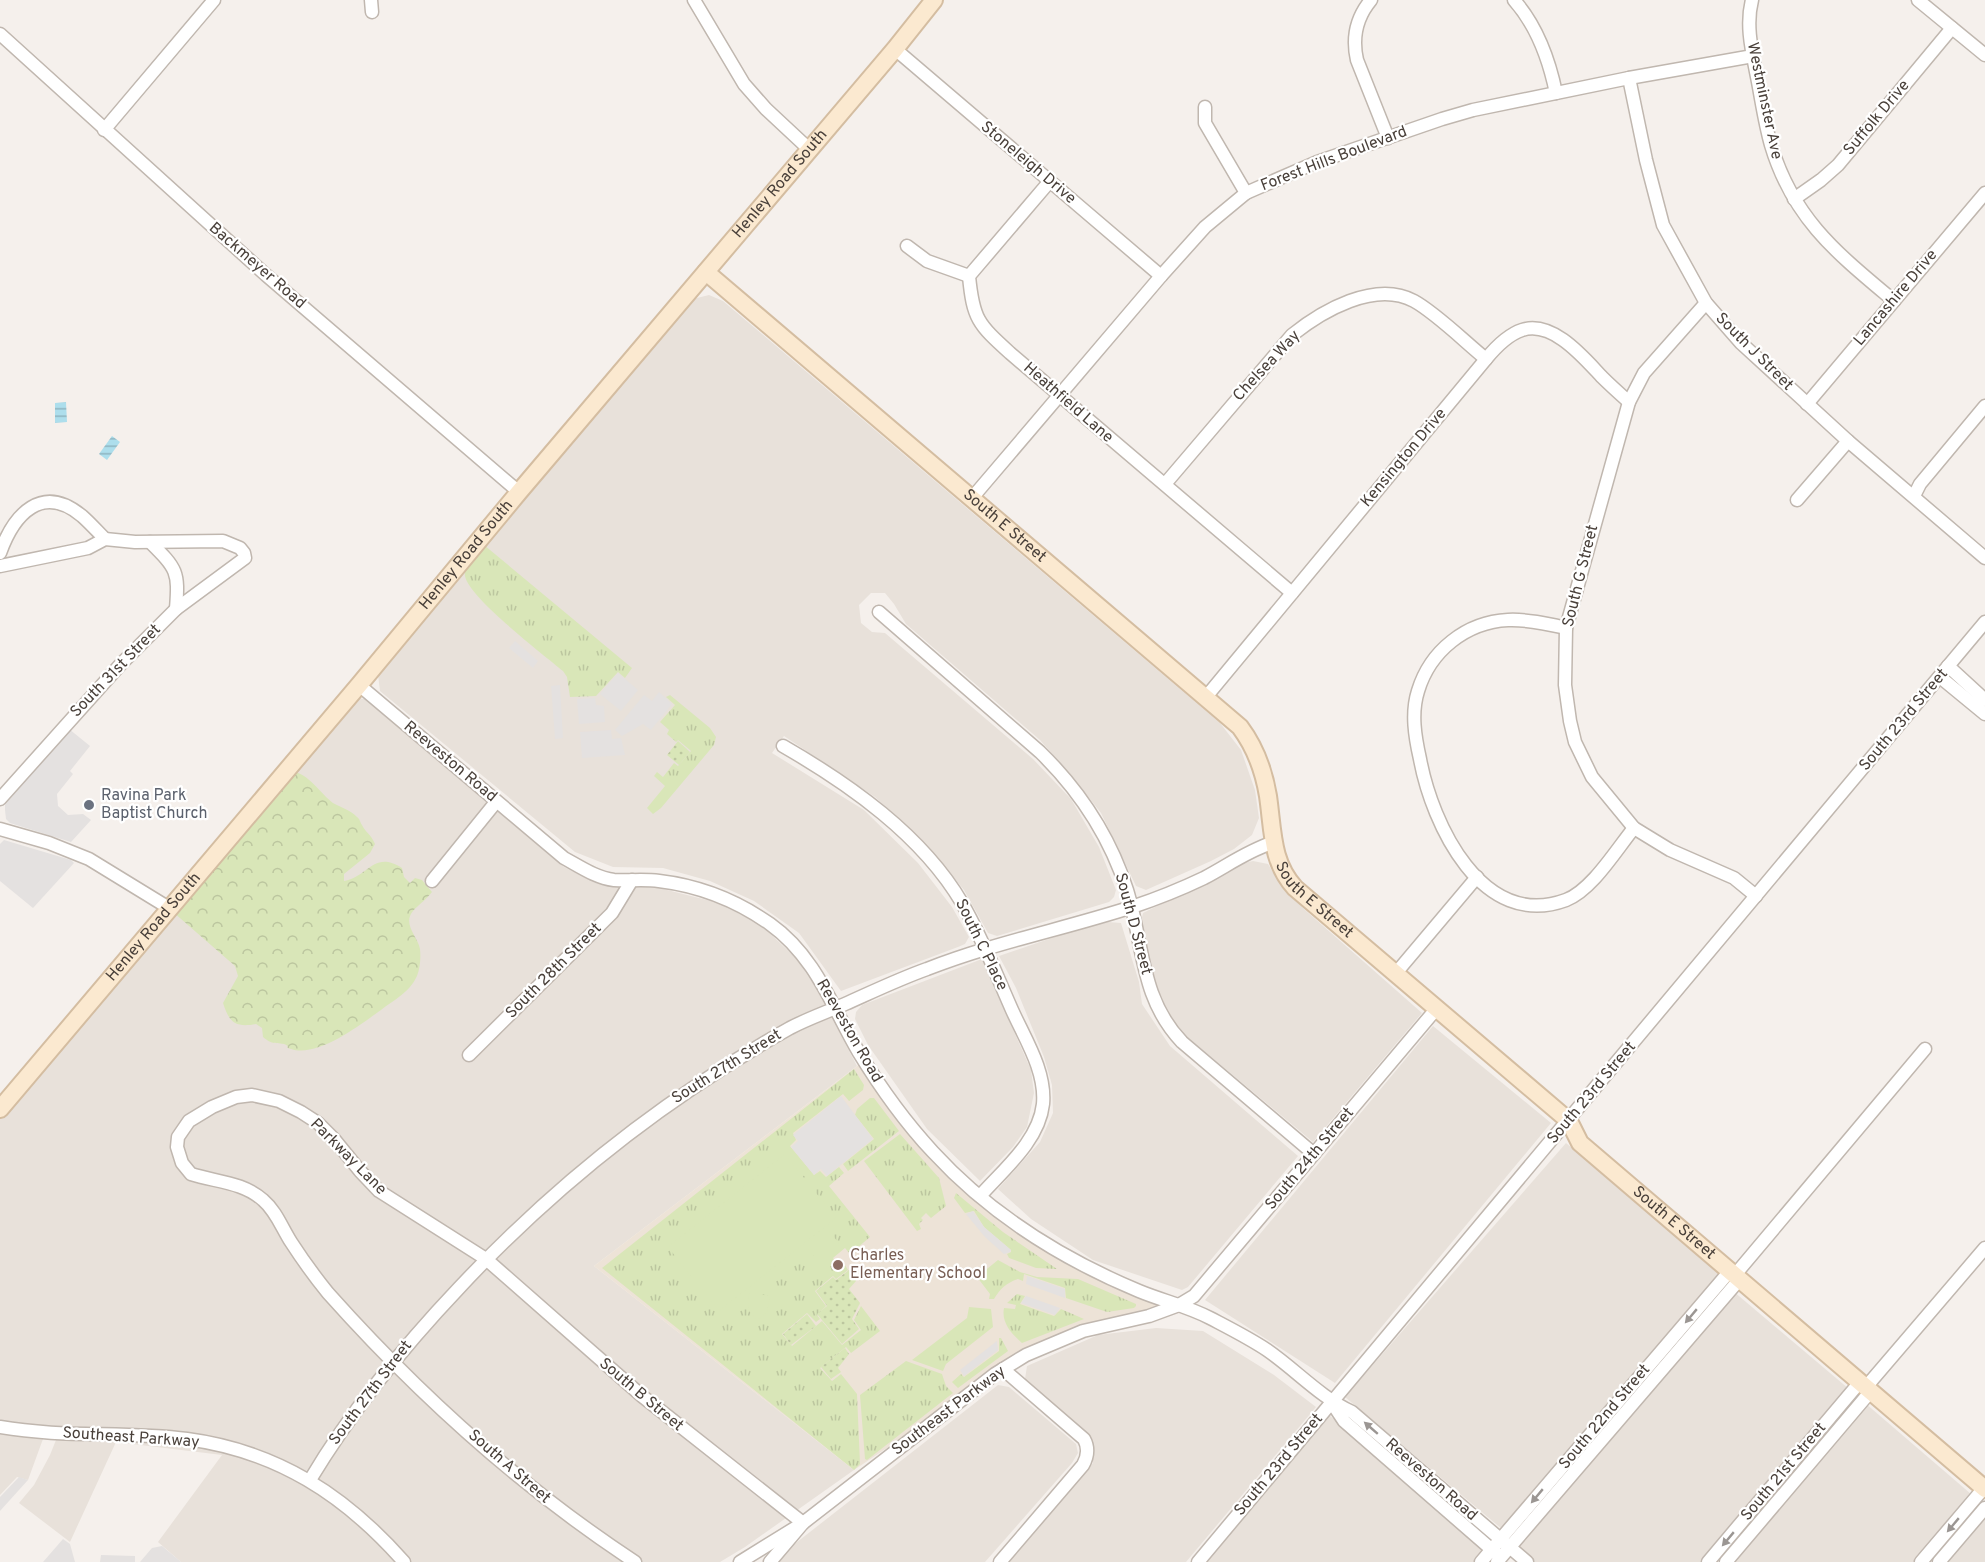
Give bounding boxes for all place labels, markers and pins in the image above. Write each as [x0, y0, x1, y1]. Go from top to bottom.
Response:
place label: Ravina Park Baptist Church [101, 786, 207, 824]
marker: Ravina Park Baptist Church [82, 798, 96, 812]
place label: Charles Elementary School [850, 1246, 986, 1284]
marker: Charles Elementary School [831, 1258, 845, 1272]

